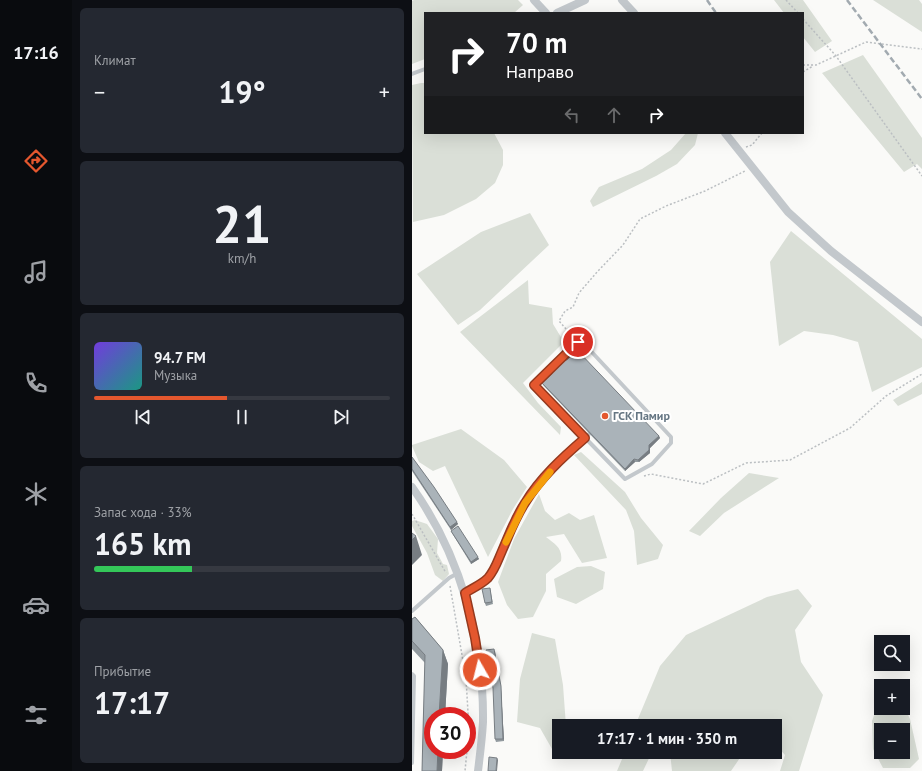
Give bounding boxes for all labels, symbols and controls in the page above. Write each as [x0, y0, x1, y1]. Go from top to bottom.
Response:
text: 70 m [506, 24, 567, 61]
icon: right [440, 28, 492, 80]
text: 17:16 [13, 41, 59, 64]
text: Климат [94, 52, 136, 69]
text: Направо [506, 60, 574, 83]
text: 19° [218, 72, 266, 111]
text: − [94, 78, 105, 106]
text: + [379, 78, 390, 106]
icon: left [561, 104, 583, 126]
icon: ahead [603, 104, 625, 126]
icon: right [645, 104, 667, 126]
icon: directions [22, 147, 50, 175]
text: 21 [213, 190, 271, 257]
text: km/h [228, 250, 256, 267]
icon: music [22, 258, 50, 286]
pin [561, 325, 595, 359]
icon: arrive [567, 331, 589, 353]
text: 94.7 FM [154, 348, 206, 367]
text: Музыка [154, 367, 197, 384]
icon: phone [22, 369, 50, 397]
icon: previous [132, 406, 154, 428]
icon: pause [231, 406, 253, 428]
icon: next [330, 406, 352, 428]
place label: ГСК Памир [613, 408, 670, 423]
marker: ГСК Памир [600, 411, 610, 421]
icon: climate [22, 480, 50, 508]
text: Запас хода · 33% [94, 504, 192, 521]
text: 165 km [94, 524, 192, 563]
icon: car [22, 591, 50, 619]
map controls [874, 635, 910, 759]
button: search [874, 635, 910, 671]
position arrow [459, 649, 501, 691]
text: Прибытие [94, 663, 151, 680]
button: + [874, 679, 910, 715]
text: 17:17 [94, 683, 170, 722]
icon: filters [22, 701, 50, 729]
speed limit sign: 30 [424, 707, 476, 759]
button: − [874, 723, 910, 759]
text: 17:17 · 1 мин · 350 m [597, 729, 737, 748]

